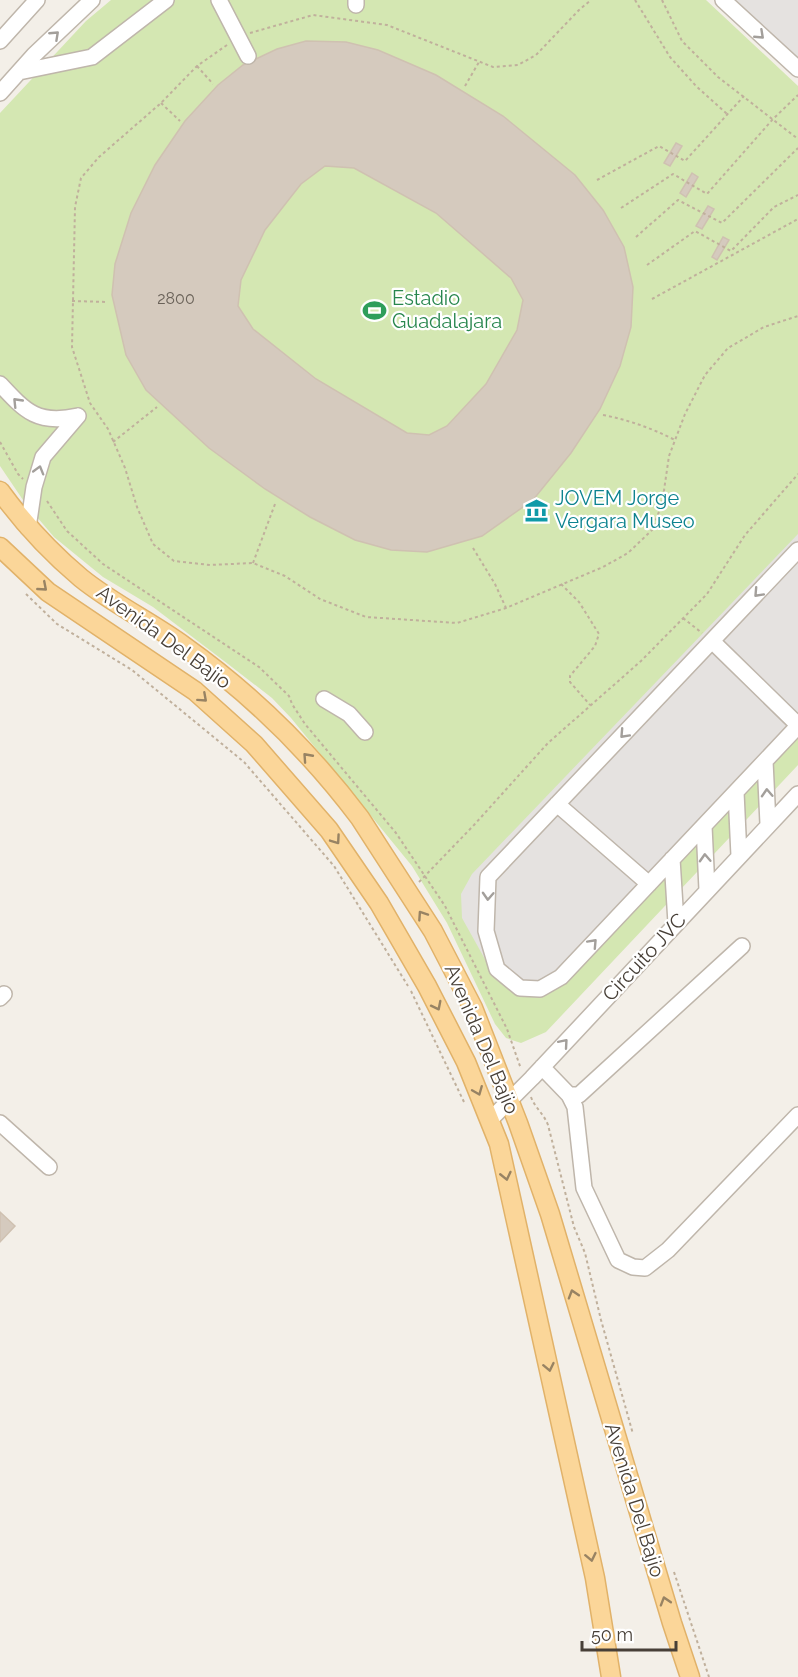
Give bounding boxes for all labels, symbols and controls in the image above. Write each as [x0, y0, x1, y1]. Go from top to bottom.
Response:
one-way arrow [753, 27, 764, 38]
one-way arrow [47, 32, 58, 43]
place label: Estadio Guadalajara [392, 286, 502, 333]
house number: 2800 [157, 289, 195, 308]
sports icon: Estadio Guadalajara [361, 297, 387, 323]
one-way arrow [13, 399, 24, 409]
one-way arrow [32, 465, 44, 476]
place label: JOVEM Jorge Vergara Museo [555, 486, 695, 533]
museum icon: JOVEM Jorge Vergara Museo [524, 497, 550, 523]
one-way arrow [36, 580, 46, 591]
street label: Avenida Del Bajio [92, 580, 236, 694]
one-way arrow [754, 586, 765, 596]
one-way arrow [196, 691, 206, 702]
one-way arrow [620, 727, 631, 738]
one-way arrow [303, 753, 314, 763]
one-way arrow [760, 788, 773, 797]
one-way arrow [329, 834, 340, 845]
one-way arrow [699, 853, 712, 862]
one-way arrow [481, 892, 494, 901]
street label: Circuito JVC [597, 908, 691, 1006]
one-way arrow [418, 911, 429, 922]
one-way arrow [586, 939, 597, 950]
street label: Avenida Del Bajio [440, 961, 524, 1118]
one-way arrow [430, 1000, 441, 1011]
one-way arrow [557, 1039, 568, 1050]
one-way arrow [471, 1085, 483, 1096]
one-way arrow [499, 1171, 512, 1181]
one-way arrow [568, 1289, 580, 1300]
one-way arrow [541, 1362, 554, 1372]
street label: Avenida Del Bajio [600, 1420, 670, 1580]
one-way arrow [583, 1552, 596, 1562]
one-way arrow [660, 1596, 672, 1607]
scale bar [582, 1614, 676, 1652]
text: 50 m [591, 1624, 633, 1645]

